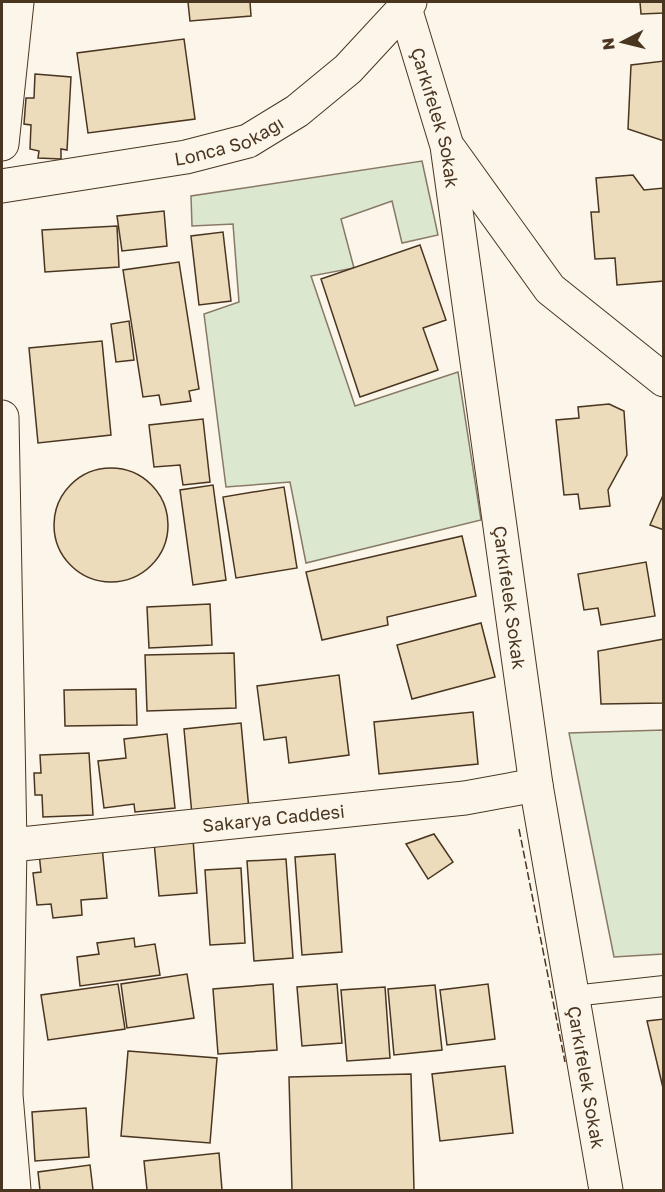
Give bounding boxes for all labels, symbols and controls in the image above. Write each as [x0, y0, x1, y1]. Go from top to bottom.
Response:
north arrow [593, 12, 653, 72]
text: N [597, 37, 619, 51]
street label: Çarkıfelek Sokak [407, 45, 464, 189]
street label: Lonca Sokağı [173, 111, 287, 170]
street label: Çarkıfelek Sokak [489, 524, 531, 671]
street label: Sakarya Caddesi [201, 800, 346, 836]
street label: Çarkıfelek Sokak [563, 1004, 610, 1150]

